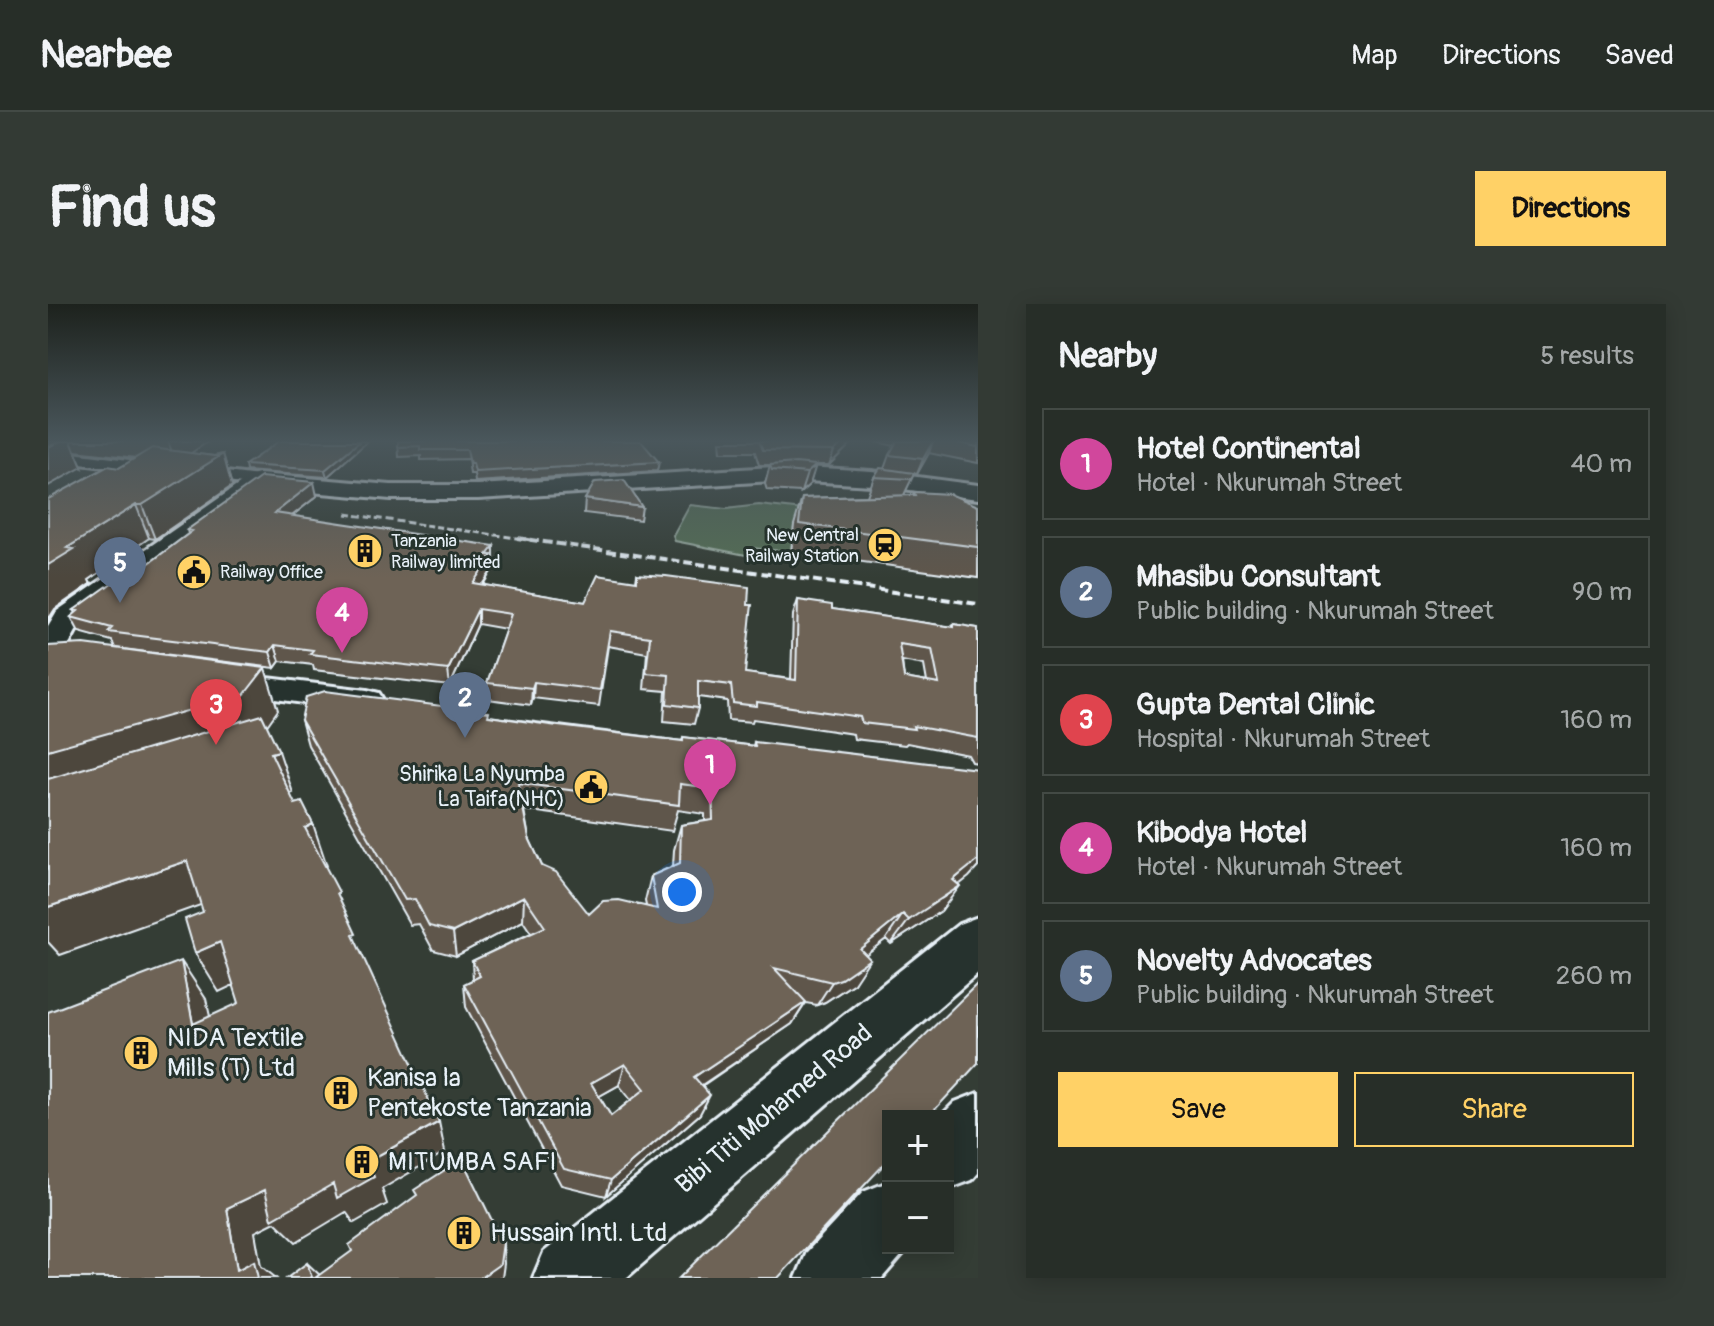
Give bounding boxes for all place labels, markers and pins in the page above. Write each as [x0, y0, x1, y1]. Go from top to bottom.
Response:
place label: New Central Railway Station [745, 524, 859, 568]
station icon: New Central Railway Station [866, 526, 904, 564]
place label: Tanzania Railway limited [391, 530, 501, 574]
building icon: Tanzania Railway limited [346, 532, 384, 570]
pin: 5 [94, 537, 146, 603]
public building icon: Railway Office [175, 553, 213, 591]
place label: Railway Office [220, 561, 323, 584]
pin: 4 [316, 587, 368, 653]
pin: 2 [439, 672, 491, 738]
pin: 3 [190, 679, 242, 745]
pin: 1 [684, 739, 736, 805]
place label: Shirika La Nyumba La Taifa(NHC) [399, 760, 565, 813]
public building icon: Shirika La Nyumba La Taifa(NHC) [572, 768, 610, 806]
place label: NIDA Textile Mills (T) Ltd [167, 1022, 304, 1084]
building icon: NIDA Textile Mills (T) Ltd [122, 1034, 160, 1072]
place label: Kanisa la Pentekoste Tanzania [367, 1062, 592, 1124]
building icon: Kanisa la Pentekoste Tanzania [322, 1074, 360, 1112]
building icon: MITUMBA SAFI [343, 1143, 381, 1181]
place label: MITUMBA SAFI [388, 1146, 557, 1178]
building icon: Hussain Intl. Ltd [445, 1214, 483, 1252]
place label: Hussain Intl. Ltd [490, 1217, 667, 1249]

